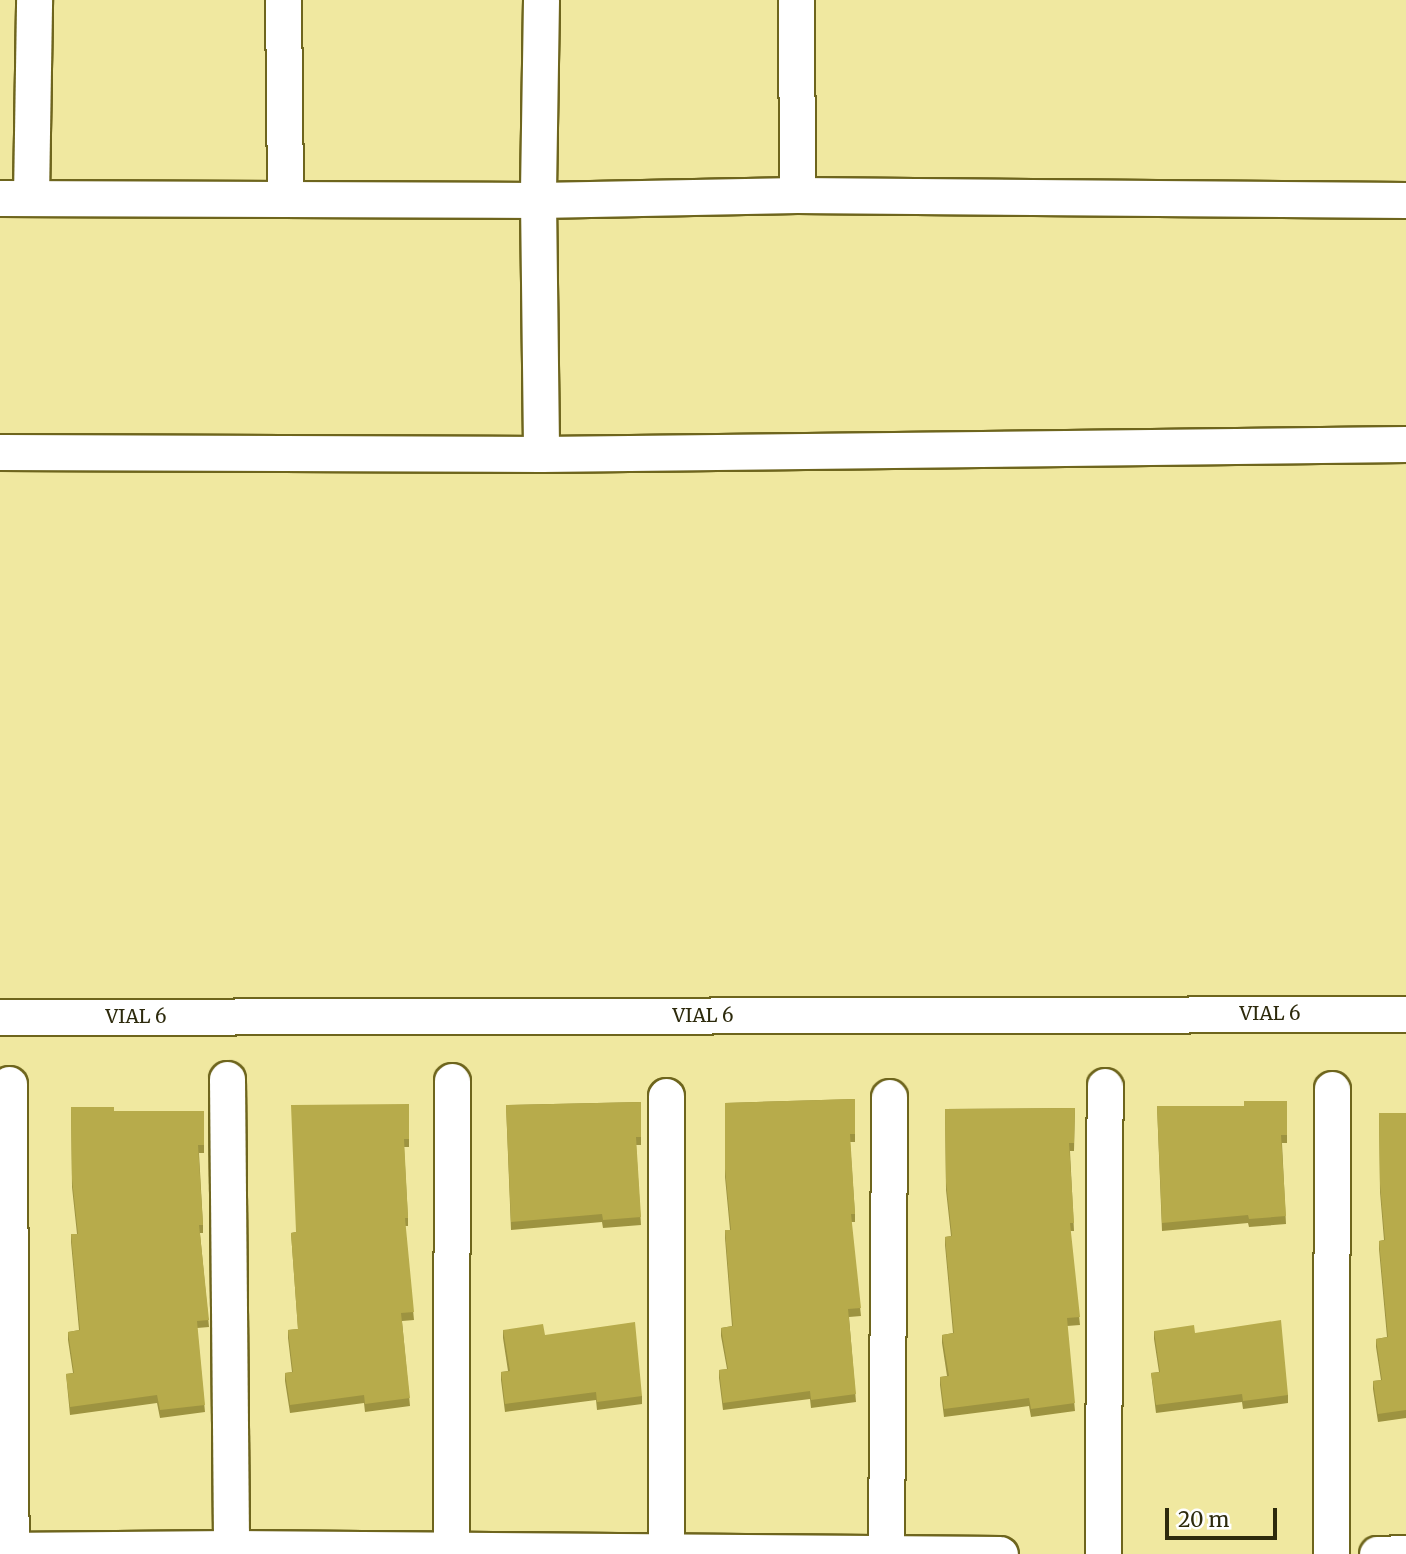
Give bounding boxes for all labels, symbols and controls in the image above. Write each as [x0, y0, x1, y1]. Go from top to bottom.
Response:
street label: VIAL 6 [1239, 1003, 1301, 1025]
street label: VIAL 6 [672, 1005, 734, 1027]
street label: VIAL 6 [105, 1006, 167, 1028]
scale bar [1168, 1494, 1280, 1538]
text: 20 m [1178, 1506, 1229, 1533]

